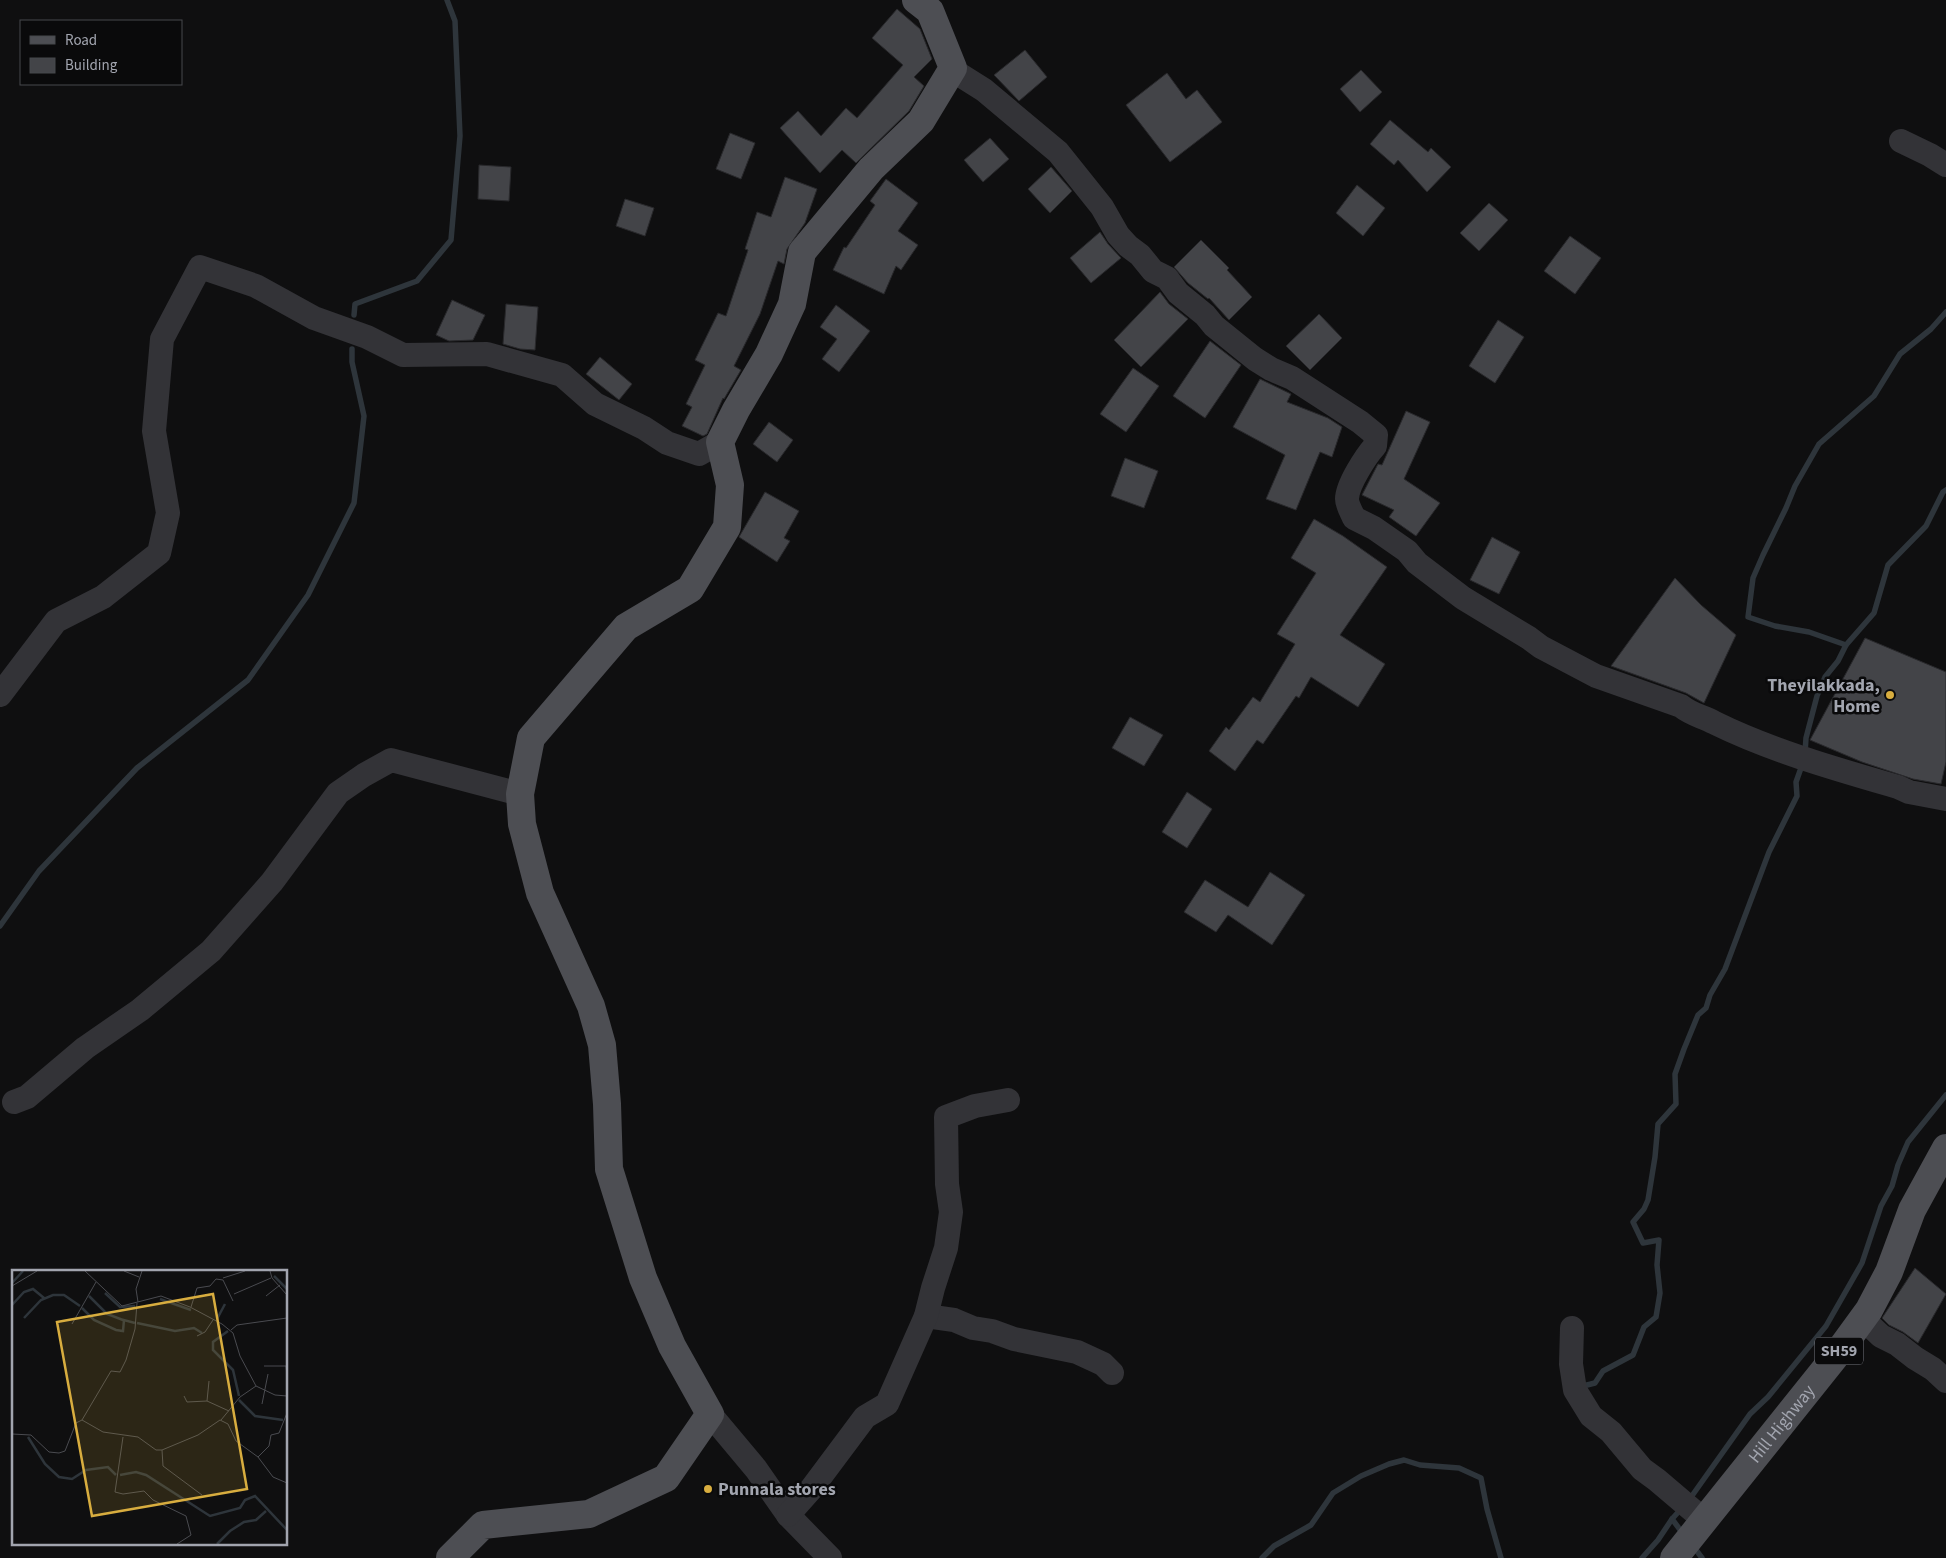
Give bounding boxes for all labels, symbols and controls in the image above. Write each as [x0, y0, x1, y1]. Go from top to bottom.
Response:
legend [20, 20, 182, 85]
text: Road [65, 30, 97, 51]
text: Building [65, 55, 118, 76]
place label: Theyilakkada, Home [1767, 673, 1880, 719]
marker: Theyilakkada, Home [1884, 689, 1896, 701]
inset map [12, 1270, 288, 1546]
road number: SH59 [1815, 1338, 1863, 1364]
street label: Hill Highway [1742, 1379, 1821, 1468]
place label: Punnala stores [718, 1477, 836, 1502]
marker: Punnala stores [702, 1483, 714, 1495]

